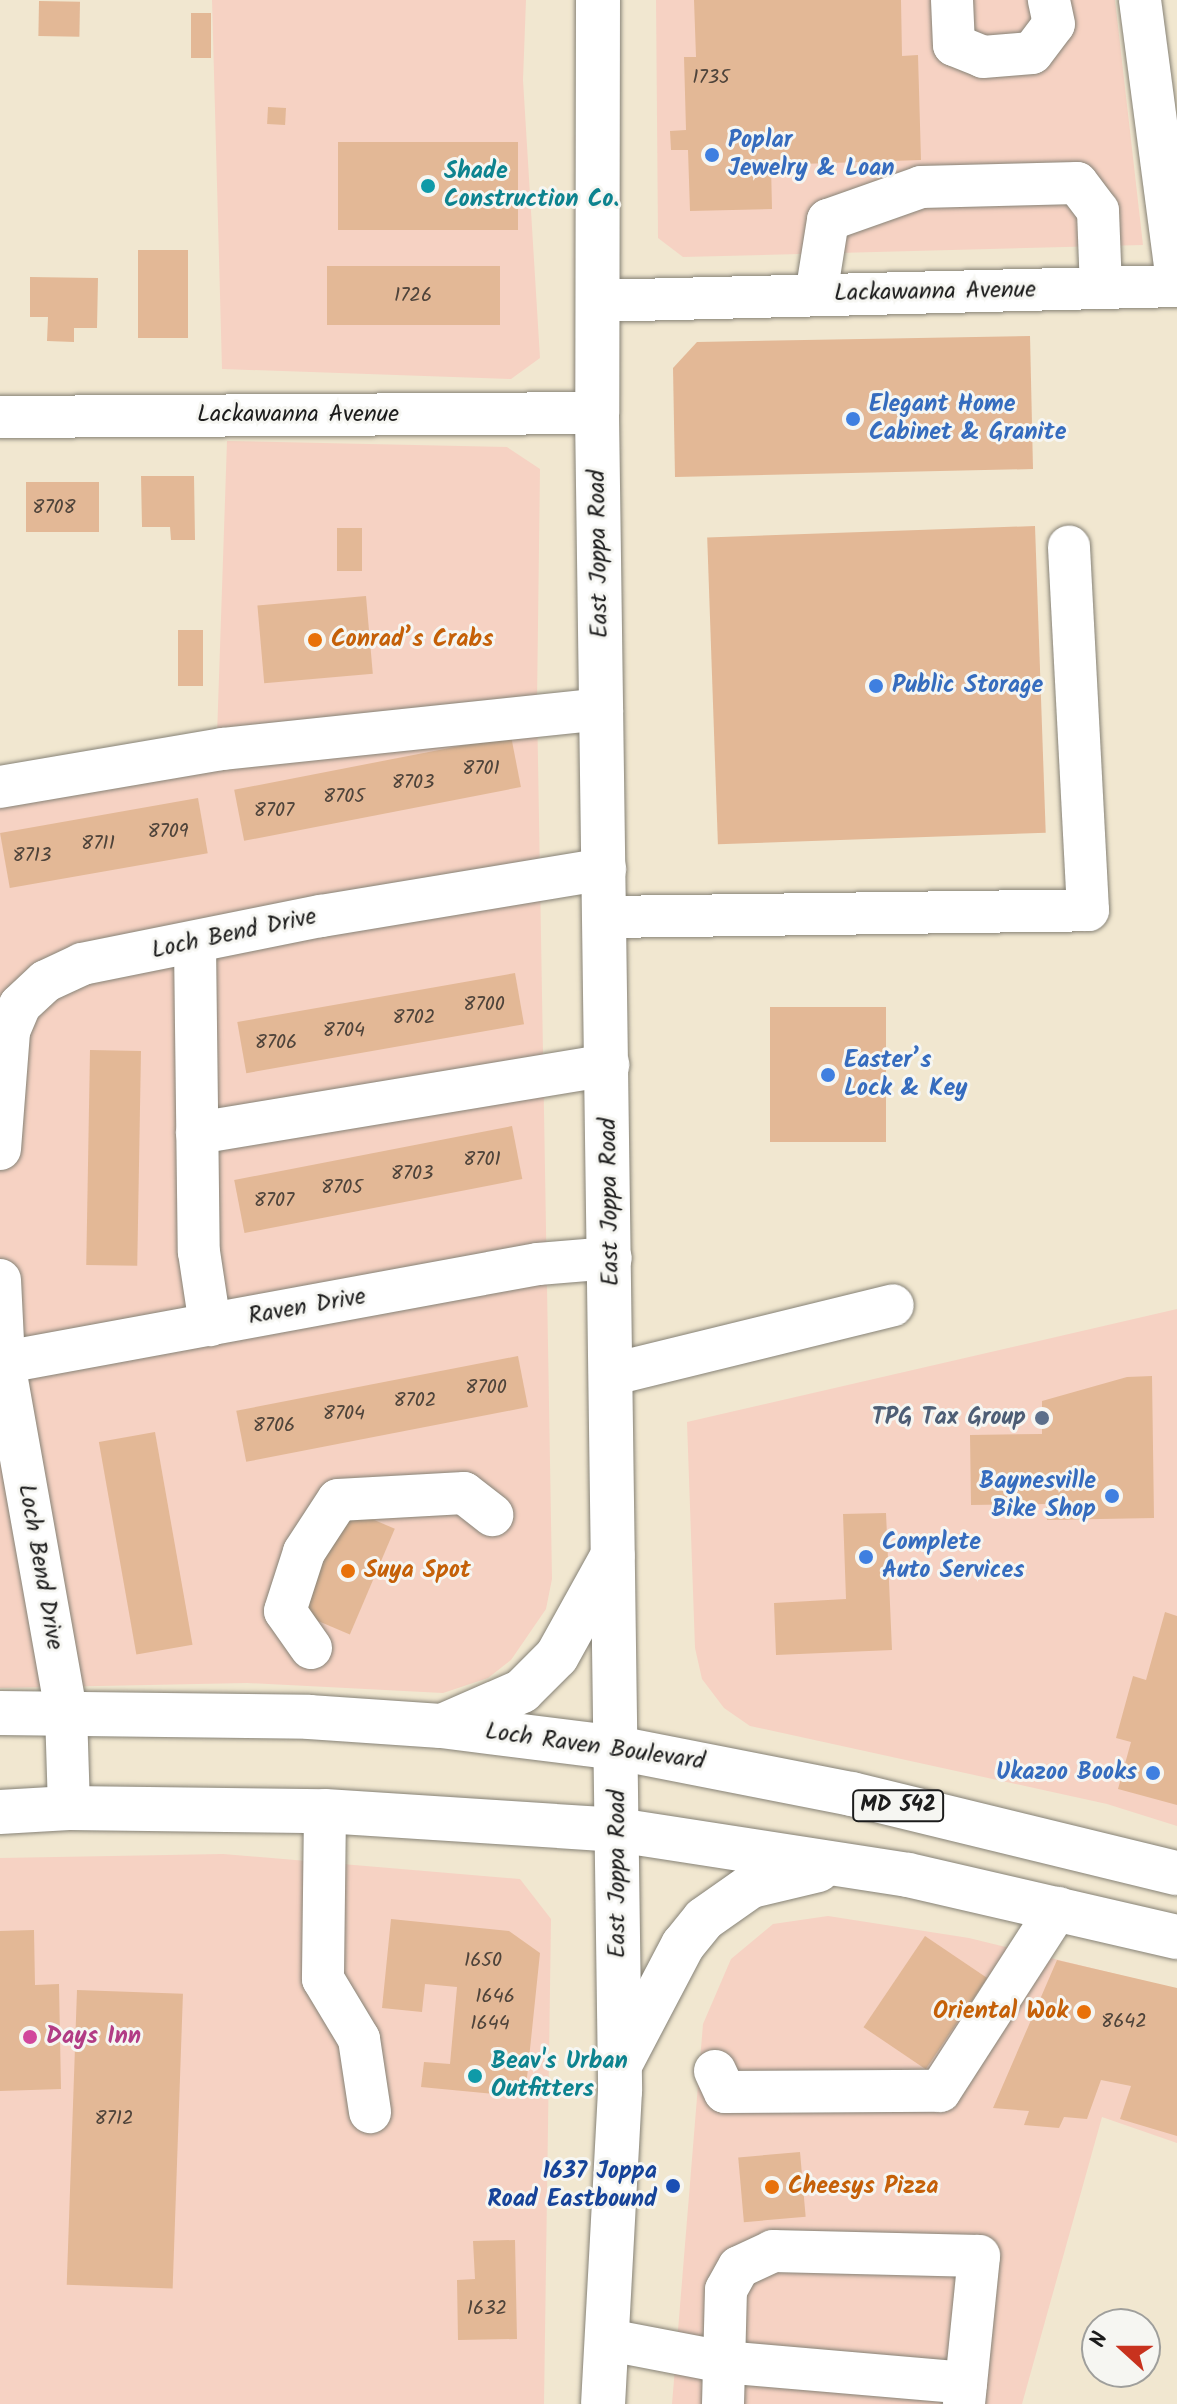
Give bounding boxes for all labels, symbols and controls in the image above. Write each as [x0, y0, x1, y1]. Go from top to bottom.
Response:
house number: 1735 [692, 66, 730, 90]
place label: Poplar Jewelry & Loan [728, 127, 895, 183]
marker: Poplar Jewelry & Loan [703, 146, 721, 164]
place label: Shade Construction Co. [444, 158, 619, 214]
marker: Shade Construction Co. [419, 177, 437, 195]
street label: Lackawanna Avenue [834, 276, 1036, 308]
house number: 1726 [394, 284, 432, 308]
place label: Elegant Home Cabinet & Granite [869, 391, 1066, 447]
street label: Lackawanna Avenue [197, 401, 399, 429]
marker: Elegant Home Cabinet & Granite [844, 410, 862, 428]
street label: East Joppa Road [583, 470, 615, 638]
house number: 8708 [32, 496, 76, 520]
place label: Conrad’s Crabs [331, 626, 493, 654]
marker: Conrad’s Crabs [306, 631, 324, 649]
place label: Public Storage [892, 672, 1043, 700]
marker: Public Storage [867, 677, 885, 695]
house number: 8701 [462, 757, 500, 781]
house number: 8703 [392, 771, 434, 795]
house number: 8705 [323, 785, 365, 809]
house number: 8707 [254, 799, 294, 823]
house number: 8709 [147, 820, 189, 844]
house number: 8711 [81, 832, 115, 856]
house number: 8713 [13, 844, 51, 868]
street label: Loch Bend Drive [149, 902, 319, 966]
house number: 8700 [463, 993, 505, 1017]
house number: 8702 [393, 1006, 435, 1030]
house number: 8704 [323, 1019, 365, 1043]
house number: 8706 [255, 1031, 297, 1055]
place label: Easter’s Lock & Key [844, 1047, 968, 1103]
marker: Easter’s Lock & Key [819, 1066, 837, 1084]
street label: East Joppa Road [594, 1118, 626, 1286]
house number: 8701 [463, 1148, 501, 1172]
house number: 8703 [391, 1162, 433, 1186]
house number: 8705 [321, 1176, 363, 1200]
house number: 8707 [254, 1189, 294, 1213]
street label: Raven Drive [246, 1283, 368, 1331]
house number: 8700 [465, 1376, 507, 1400]
house number: 8702 [394, 1389, 436, 1413]
house number: 8704 [323, 1402, 365, 1426]
place label: TPG Tax Group [872, 1404, 1026, 1432]
marker: TPG Tax Group [1033, 1409, 1051, 1427]
house number: 8706 [253, 1414, 295, 1438]
place label: Baynesville Bike Shop [979, 1468, 1096, 1524]
street label: Loch Bend Drive [11, 1482, 69, 1652]
marker: Baynesville Bike Shop [1103, 1487, 1121, 1505]
place label: Complete Auto Services [882, 1529, 1024, 1585]
marker: Complete Auto Services [857, 1548, 875, 1566]
place label: Suya Spot [364, 1557, 471, 1585]
marker: Suya Spot [339, 1562, 357, 1580]
street label: Loch Raven Boulevard [483, 1717, 707, 1777]
place label: Ukazoo Books [996, 1759, 1137, 1787]
marker: Ukazoo Books [1144, 1764, 1162, 1782]
road number: MD 542 [852, 1788, 944, 1824]
street label: East Joppa Road [604, 1790, 632, 1958]
house number: 1650 [464, 1949, 502, 1973]
house number: 1646 [475, 1985, 515, 2009]
place label: Oriental Wok [933, 1998, 1068, 2026]
marker: Oriental Wok [1075, 2003, 1093, 2021]
house number: 8642 [1101, 2010, 1147, 2034]
house number: 1644 [470, 2012, 510, 2036]
place label: Days Inn [46, 2023, 141, 2051]
marker: Days Inn [21, 2028, 39, 2046]
place label: Beav's Urban Outfitters [491, 2048, 628, 2104]
marker: Beav's Urban Outfitters [466, 2067, 484, 2085]
house number: 8712 [94, 2107, 134, 2131]
place label: 1637 Joppa Road Eastbound [487, 2158, 657, 2214]
place label: Cheesys Pizza [788, 2173, 939, 2201]
marker: 1637 Joppa Road Eastbound [664, 2177, 682, 2195]
marker: Cheesys Pizza [763, 2178, 781, 2196]
house number: 1632 [467, 2297, 507, 2321]
north arrow [1081, 2308, 1161, 2388]
text: N [1081, 2327, 1119, 2353]

